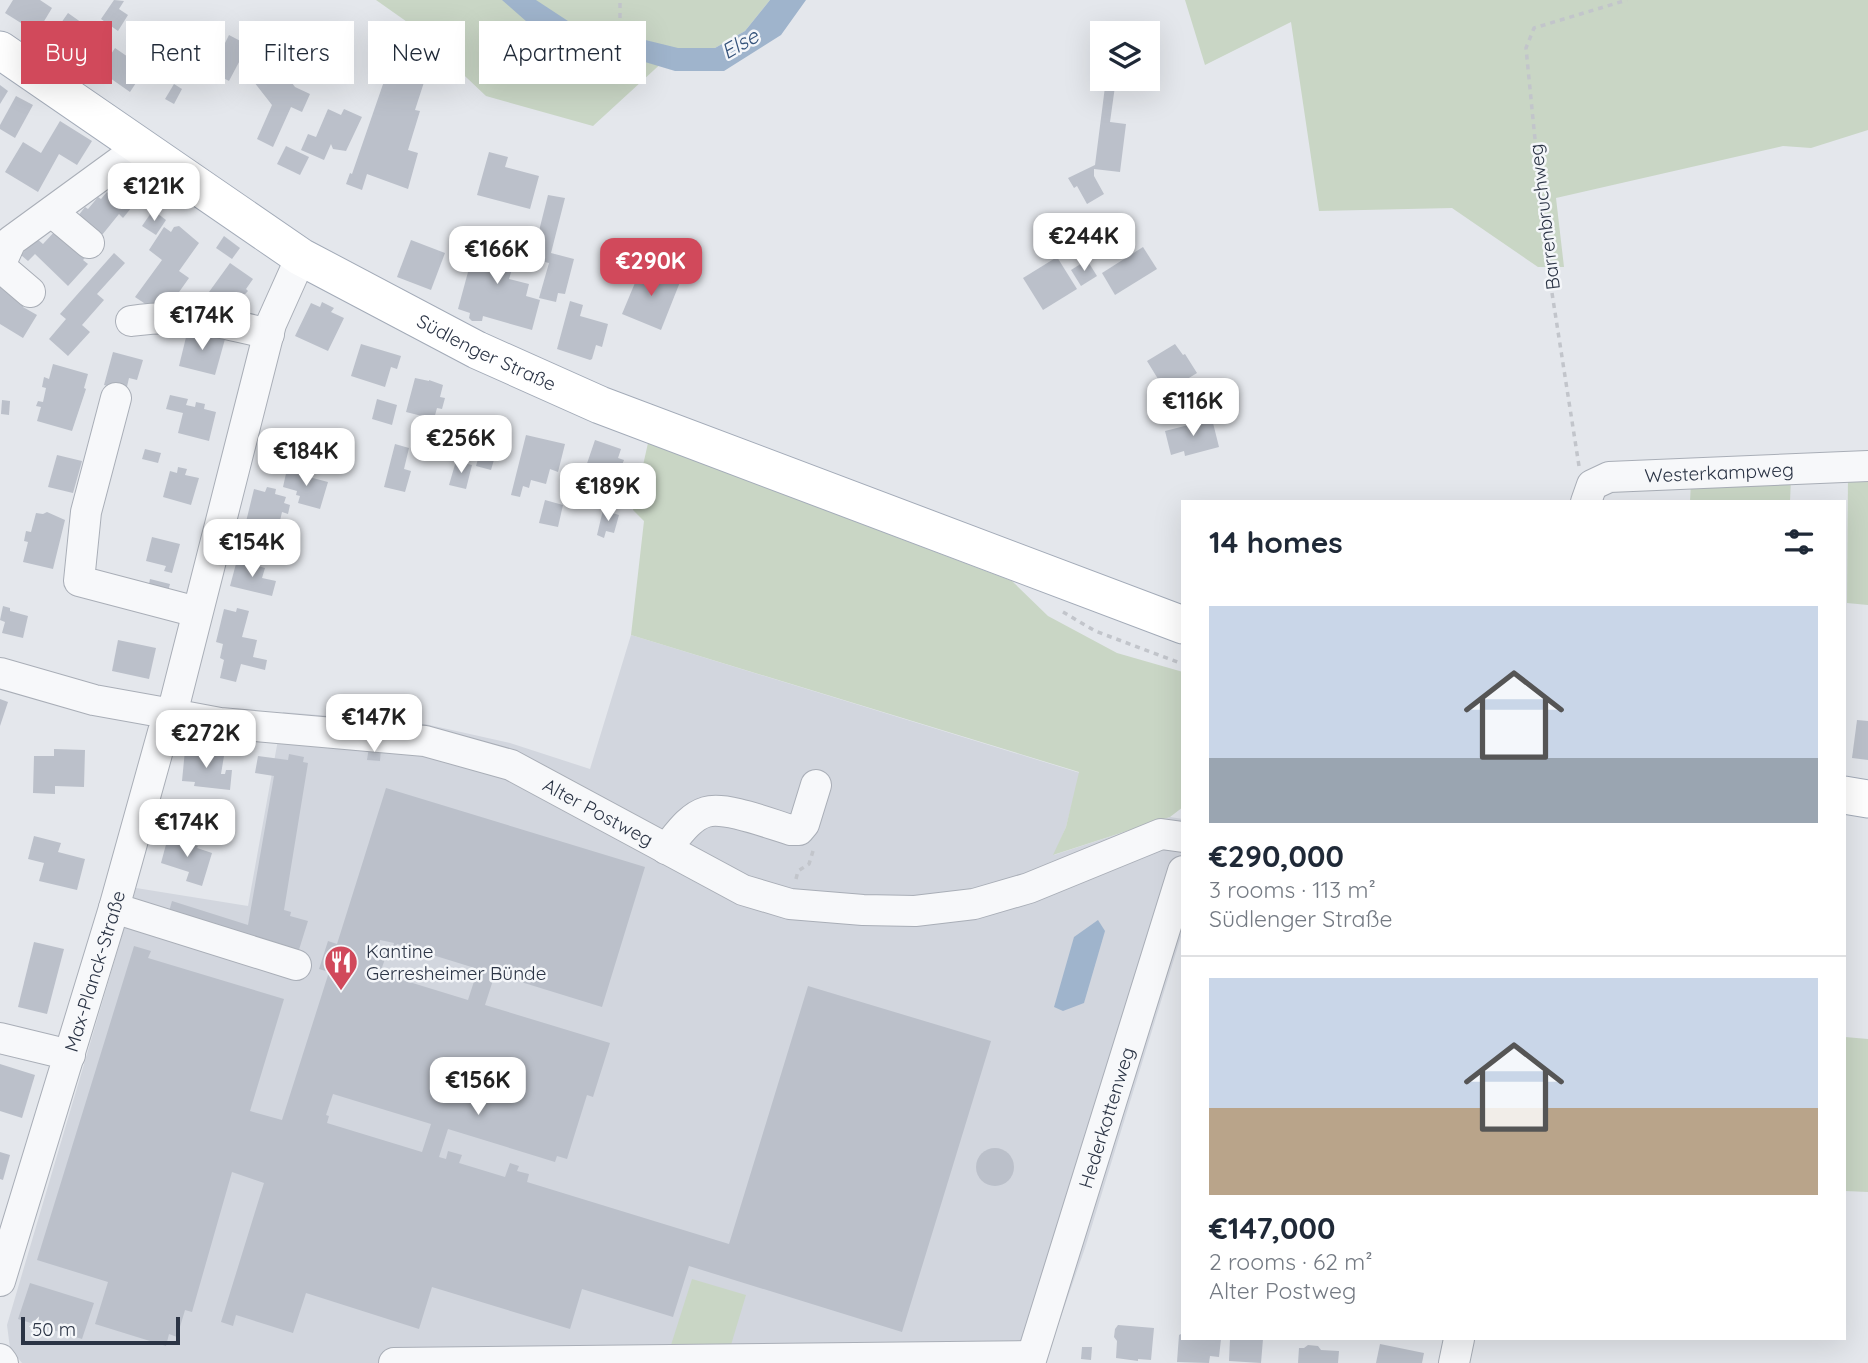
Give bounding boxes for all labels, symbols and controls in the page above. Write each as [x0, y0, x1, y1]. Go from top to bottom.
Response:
chip: Buy [21, 21, 112, 84]
chip: Rent [126, 21, 225, 84]
chip: Filters [239, 21, 354, 84]
chip: New [368, 21, 465, 84]
chip: Apartment [479, 21, 646, 84]
map controls [1090, 21, 1160, 91]
button: layers [1090, 21, 1160, 91]
water label: Else [716, 22, 764, 64]
street label: Barrenbruchweg [1523, 143, 1565, 291]
pin: €121K [105, 164, 203, 223]
text: €121K [124, 171, 184, 200]
pin: €244K [1035, 214, 1133, 273]
text: €244K [1049, 221, 1119, 250]
pin: €166K [448, 226, 546, 286]
text: €166K [465, 234, 529, 263]
pin: €290K [602, 238, 700, 298]
text: €290K [616, 246, 686, 275]
pin: €174K [153, 292, 251, 352]
text: €174K [170, 300, 234, 329]
street label: Südlenger Straße [413, 308, 560, 396]
pin: €116K [1144, 378, 1242, 438]
text: €116K [1163, 386, 1223, 415]
pin: €256K [412, 416, 510, 475]
text: €256K [427, 423, 495, 452]
pin: €184K [257, 428, 355, 488]
text: €184K [274, 436, 338, 465]
street label: Westerkampweg [1644, 457, 1794, 487]
pin: €189K [559, 463, 657, 523]
text: €189K [576, 471, 640, 500]
pin: €154K [203, 520, 301, 579]
text: 14 homes [1209, 523, 1343, 561]
icon: filters [1780, 523, 1818, 561]
text: €154K [219, 527, 285, 556]
icon: home [1451, 652, 1577, 778]
pin: €147K [325, 694, 423, 754]
text: €147K [342, 702, 406, 731]
pin: €272K [157, 710, 255, 770]
text: €272K [172, 718, 240, 747]
street label: Alter Postweg [539, 773, 657, 851]
pin: €174K [138, 800, 236, 859]
text: €174K [155, 807, 219, 836]
text: €290,000 [1209, 837, 1344, 875]
text: 3 rooms · 113 m² [1209, 875, 1376, 904]
street label: Max-Planck-Straße [59, 888, 130, 1055]
text: Südlenger Straße [1209, 904, 1393, 933]
place label: Kantine Gerresheimer Bünde [366, 939, 546, 985]
restaurant icon: Kantine Gerresheimer Bünde [322, 943, 360, 992]
icon: home [1451, 1024, 1577, 1150]
street label: Hederkottenweg [1073, 1044, 1140, 1191]
pin: €156K [429, 1058, 527, 1117]
text: €156K [446, 1065, 510, 1094]
text: €147,000 [1209, 1209, 1335, 1247]
text: 2 rooms · 62 m² [1209, 1247, 1373, 1276]
text: Alter Postweg [1209, 1276, 1356, 1305]
scale bar [21, 1314, 180, 1346]
text: 50 m [32, 1317, 76, 1341]

